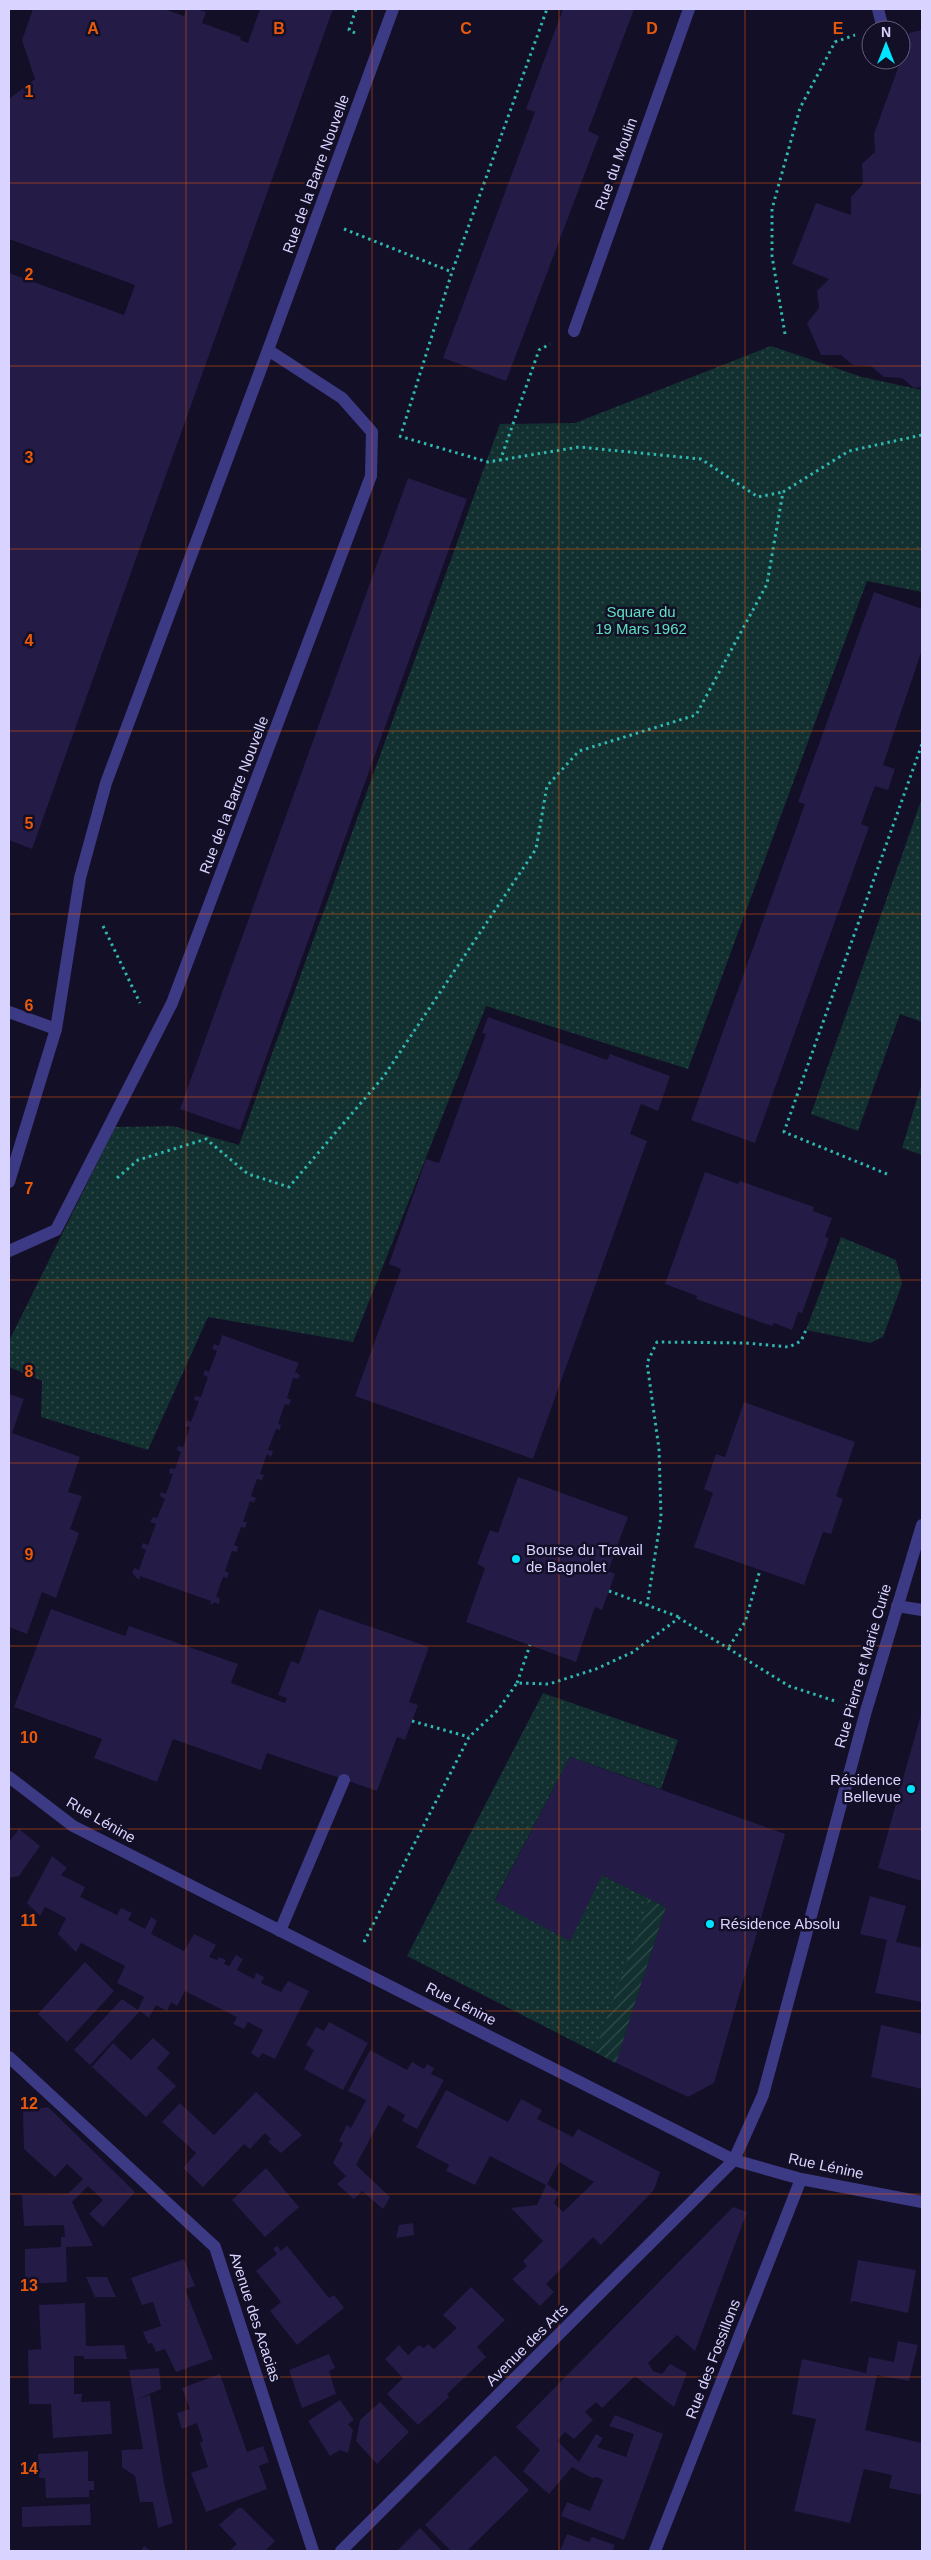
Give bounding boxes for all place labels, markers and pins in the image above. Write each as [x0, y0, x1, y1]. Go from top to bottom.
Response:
place label: Bourse du Travail de Bagnolet [526, 1541, 643, 1575]
marker: Bourse du Travail de Bagnolet [510, 1553, 522, 1565]
place label: Résidence Bellevue [830, 1771, 901, 1805]
marker: Résidence Bellevue [905, 1783, 917, 1795]
place label: Résidence Absolu [720, 1915, 840, 1932]
marker: Résidence Absolu [704, 1918, 716, 1930]

